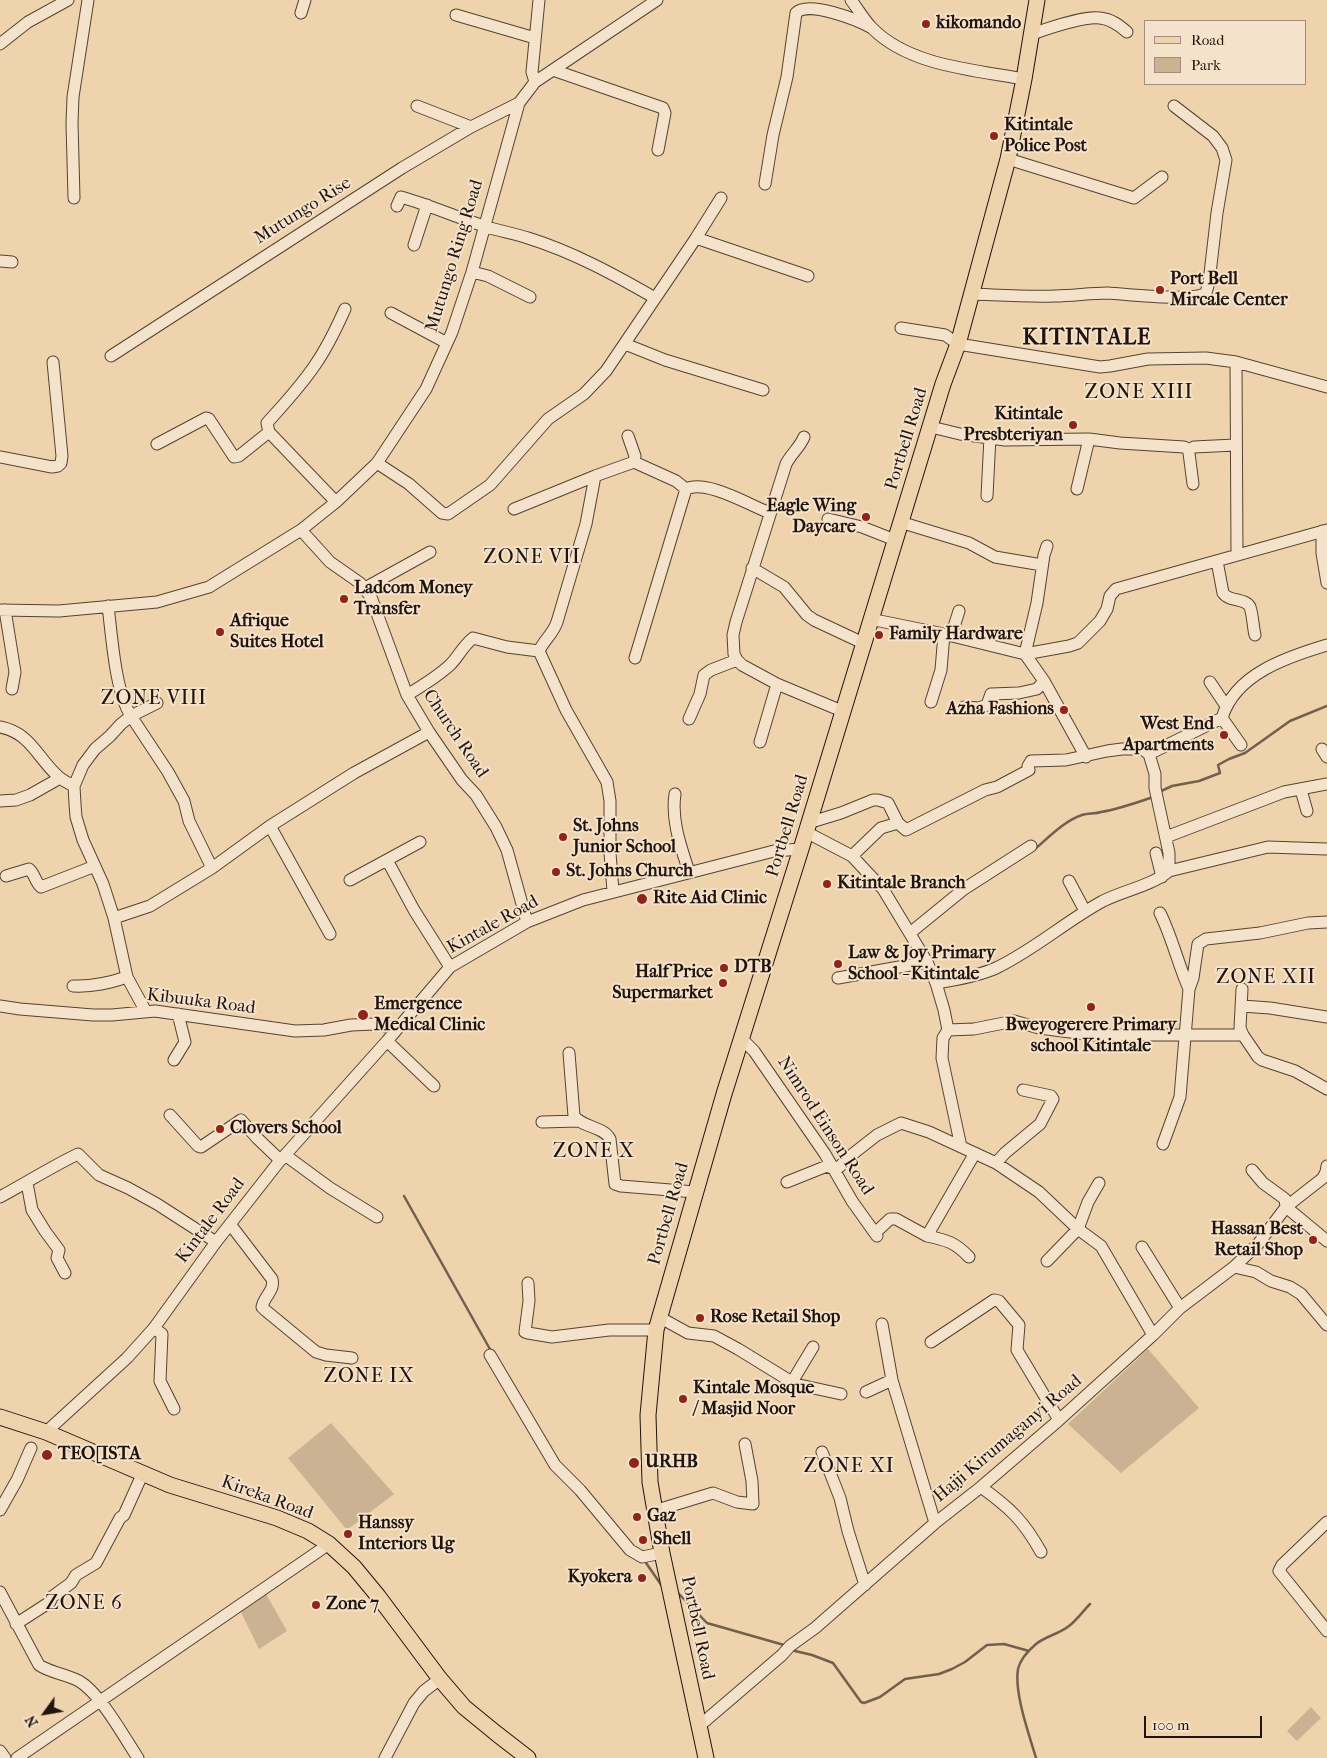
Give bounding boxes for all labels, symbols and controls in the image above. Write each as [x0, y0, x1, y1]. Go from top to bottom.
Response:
place label: kikomando [936, 13, 1021, 35]
marker: kikomando [920, 18, 932, 30]
legend [1144, 20, 1307, 85]
text: Road [1191, 31, 1224, 49]
text: Park [1191, 56, 1221, 74]
place label: Kitintale Police Post [1004, 115, 1087, 158]
marker: Kitintale Police Post [988, 130, 1000, 142]
street label: Mutungo Rise [251, 173, 355, 249]
street label: Mutungo Ring Road [422, 177, 488, 335]
place label: Port Bell Mircale Center [1170, 269, 1288, 312]
marker: Port Bell Mircale Center [1154, 284, 1166, 296]
district label: KITINTALE [1021, 326, 1153, 352]
district label: ZONE XIII [1083, 381, 1195, 405]
street label: Portbell Road [881, 385, 933, 493]
place label: Kitintale Presbteriyan [964, 404, 1063, 446]
marker: Kitintale Presbteriyan [1067, 419, 1079, 431]
place label: Eagle Wing Daycare [767, 496, 856, 538]
marker: Eagle Wing Daycare [860, 511, 872, 523]
district label: ZONE VII [482, 546, 582, 570]
place label: Ladcom Money Transfer [354, 578, 473, 620]
marker: Ladcom Money Transfer [338, 593, 350, 605]
place label: Afrique Suites Hotel [230, 611, 324, 654]
place label: Family Hardware [889, 624, 1023, 646]
marker: Afrique Suites Hotel [214, 626, 226, 638]
marker: Family Hardware [873, 629, 885, 641]
street label: Church Road [418, 686, 492, 782]
district label: ZONE VIII [100, 687, 208, 711]
place label: Azha Fashions [946, 699, 1054, 721]
marker: Azha Fashions [1058, 704, 1070, 716]
place label: West End Apartments [1123, 714, 1214, 756]
marker: West End Apartments [1218, 729, 1230, 741]
street label: Portbell Road [762, 772, 814, 880]
place label: St. Johns Junior School [573, 816, 676, 859]
marker: St. Johns Junior School [557, 831, 569, 843]
place label: St. Johns Church [566, 861, 693, 883]
marker: St. Johns Church [550, 866, 562, 878]
place label: Kitintale Branch [837, 873, 966, 895]
marker: Kitintale Branch [821, 878, 833, 890]
place label: Rite Aid Clinic [653, 888, 767, 910]
street label: Kintale Road [444, 891, 542, 959]
marker: Rite Aid Clinic [635, 892, 649, 906]
place label: Law & Joy Primary School - Kitintale [848, 943, 996, 986]
place label: DTB [734, 957, 772, 979]
marker: Law & Joy Primary School - Kitintale [832, 958, 844, 970]
place label: Half Price Supermarket [612, 962, 713, 1004]
marker: DTB [718, 962, 730, 974]
district label: ZONE XII [1215, 966, 1317, 990]
marker: Half Price Supermarket [717, 977, 729, 989]
street label: Kibuuka Road [145, 985, 257, 1019]
place label: Emergence Medical Clinic [374, 994, 485, 1036]
marker: Bweyogerere Primary school Kitintale [1085, 1001, 1097, 1013]
marker: Emergence Medical Clinic [356, 1008, 370, 1022]
place label: Bweyogerere Primary school Kitintale [1005, 1015, 1177, 1058]
street label: Nimrod Einson Road [772, 1053, 878, 1199]
place label: Clovers School [230, 1118, 342, 1140]
marker: Clovers School [214, 1123, 226, 1135]
district label: ZONE X [552, 1140, 636, 1164]
street label: Portbell Road [644, 1160, 694, 1268]
street label: Kintale Road [172, 1174, 250, 1268]
place label: Hassan Best Retail Shop [1211, 1219, 1303, 1262]
marker: Hassan Best Retail Shop [1307, 1234, 1319, 1246]
place label: Rose Retail Shop [710, 1307, 840, 1329]
marker: Rose Retail Shop [694, 1312, 706, 1324]
district label: ZONE IX [323, 1365, 415, 1389]
street label: Hajji Kirumaganyi Road [929, 1371, 1087, 1507]
place label: Kintale Mosque / Masjid Noor [693, 1378, 814, 1420]
marker: Kintale Mosque / Masjid Noor [677, 1393, 689, 1405]
place label: TEO[ISTA [58, 1444, 141, 1466]
marker: TEO[ISTA [40, 1448, 54, 1462]
place label: URHB [645, 1452, 698, 1474]
district label: ZONE XI [803, 1455, 895, 1479]
marker: URHB [627, 1456, 641, 1470]
street label: Kireka Road [218, 1471, 316, 1525]
place label: Gaz [647, 1506, 676, 1528]
marker: Gaz [631, 1511, 643, 1523]
place label: Hanssy Interiors Ug [358, 1513, 454, 1556]
marker: Hanssy Interiors Ug [342, 1528, 354, 1540]
place label: Shell [653, 1529, 691, 1551]
marker: Shell [637, 1534, 649, 1546]
place label: Kyokera [567, 1567, 632, 1589]
marker: Kyokera [636, 1572, 648, 1584]
street label: Portbell Road [675, 1574, 719, 1682]
district label: ZONE 6 [44, 1592, 124, 1616]
place label: Zone 7 [326, 1594, 379, 1616]
marker: Zone 7 [310, 1599, 322, 1611]
north arrow [20, 1688, 70, 1738]
scale bar [1147, 1706, 1264, 1738]
text: N [22, 1712, 42, 1730]
text: 100 m [1152, 1716, 1190, 1734]

